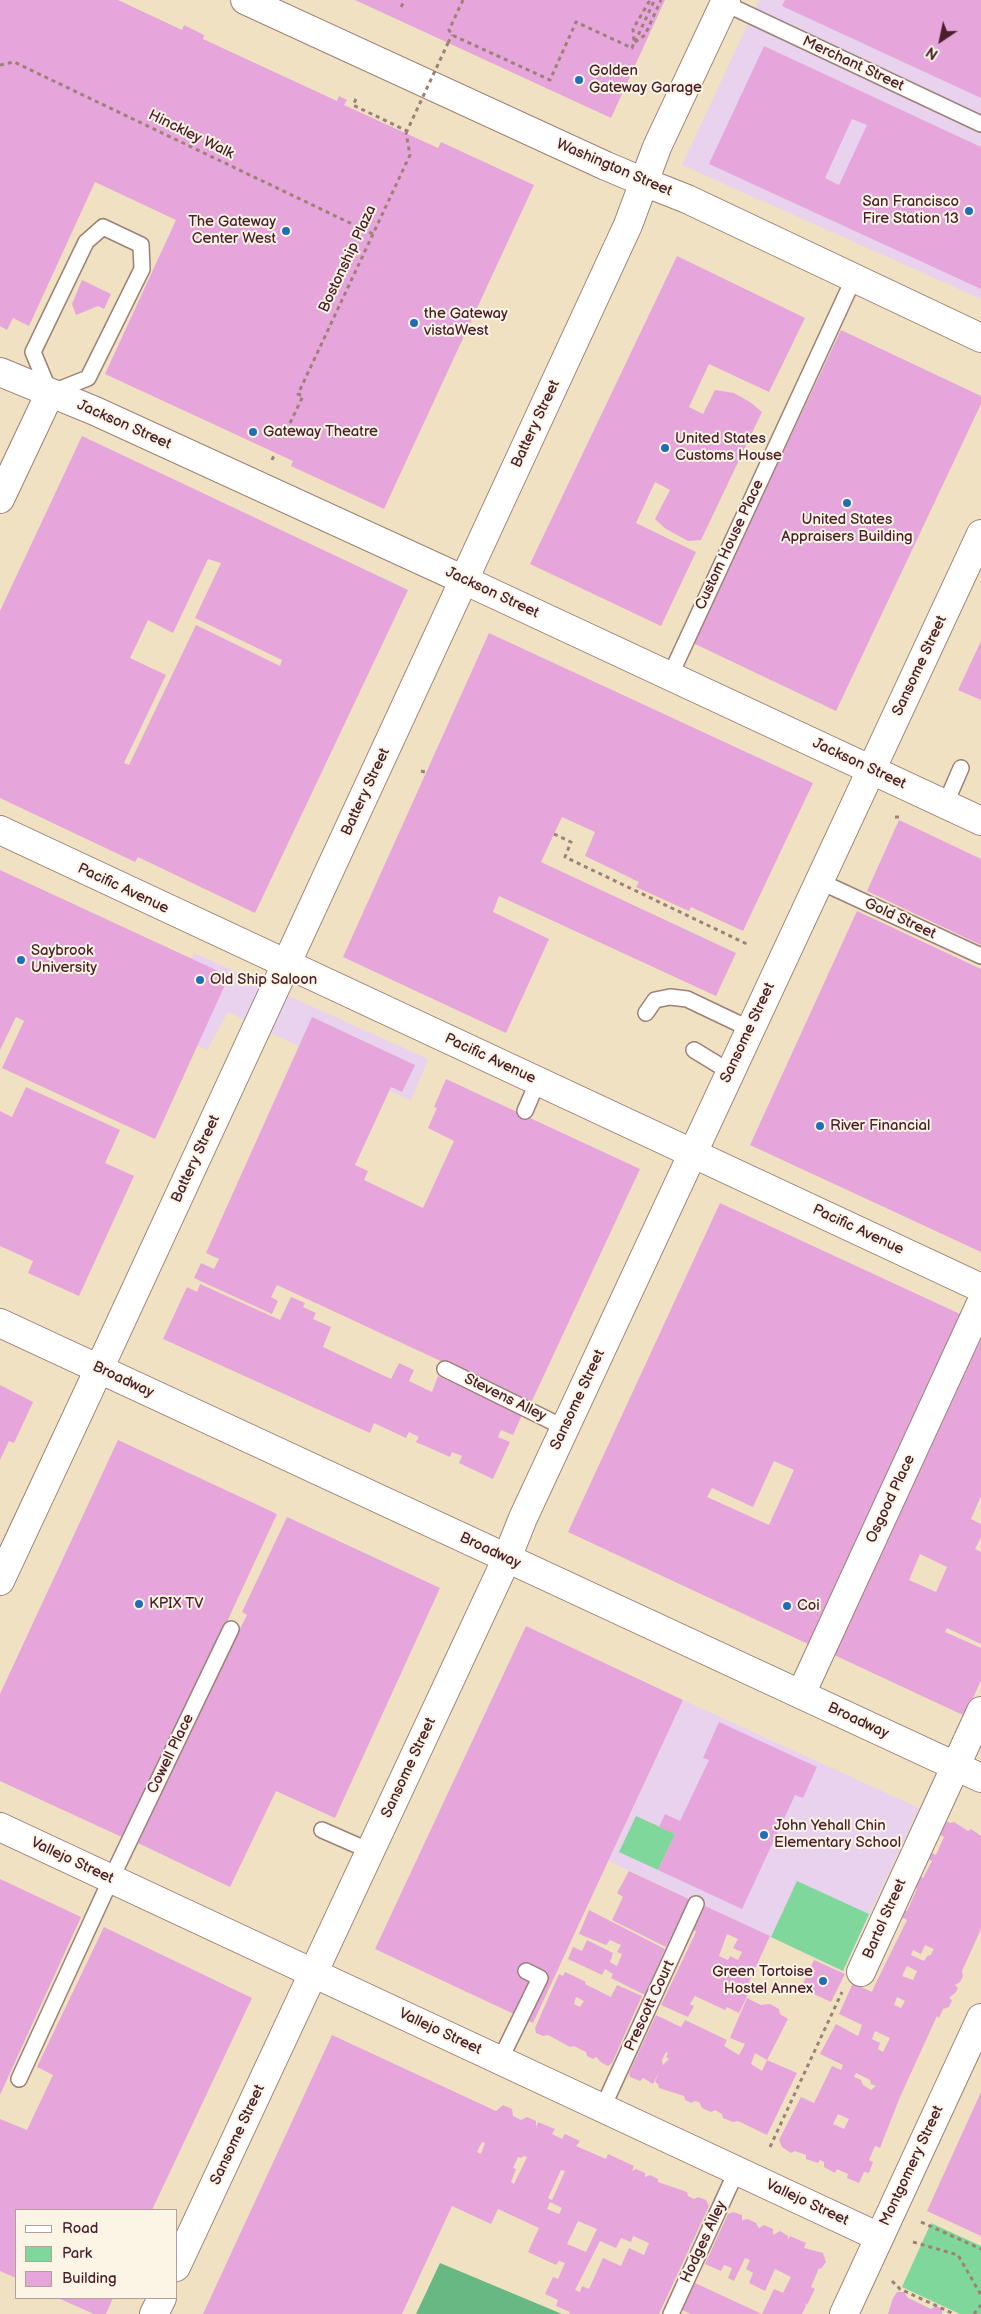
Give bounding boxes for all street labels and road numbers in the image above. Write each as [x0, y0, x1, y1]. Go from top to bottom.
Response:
street label: Merchant Street [799, 33, 907, 95]
street label: Hinckley Walk [145, 107, 237, 163]
street label: Washington Street [553, 135, 675, 201]
street label: Bostonship Plaza [315, 203, 381, 315]
street label: Battery Street [508, 377, 564, 471]
street label: Jackson Street [74, 396, 174, 454]
street label: Custom House Place [692, 477, 768, 613]
street label: Jackson Street [442, 564, 542, 622]
street label: Sansome Street [889, 613, 951, 719]
street label: Jackson Street [809, 735, 909, 793]
street label: Battery Street [338, 745, 394, 839]
street label: Pacific Avenue [75, 860, 171, 918]
street label: Gold Street [861, 895, 939, 943]
street label: Sansome Street [717, 980, 779, 1086]
street label: Pacific Avenue [442, 1030, 538, 1088]
street label: Battery Street [168, 1112, 224, 1206]
street label: Pacific Avenue [810, 1201, 906, 1259]
street label: Sansome Street [547, 1347, 609, 1453]
street label: Broadway [89, 1358, 157, 1402]
street label: Stevens Alley [461, 1370, 549, 1426]
street label: Osgood Place [863, 1452, 919, 1546]
street label: Broadway [456, 1529, 524, 1573]
street label: Broadway [824, 1699, 892, 1743]
street label: Cowell Place [144, 1711, 198, 1797]
street label: Sansome Street [378, 1715, 440, 1821]
street label: Vallejo Street [28, 1834, 116, 1888]
street label: Bartol Street [859, 1876, 911, 1962]
street label: Prescott Court [621, 1958, 679, 2054]
street label: Vallejo Street [396, 2005, 484, 2059]
street label: Sansome Street [207, 2082, 269, 2188]
street label: Montgomery Street [876, 2103, 948, 2229]
street label: Vallejo Street [763, 2176, 851, 2230]
street label: Hodges Alley [677, 2198, 731, 2286]

